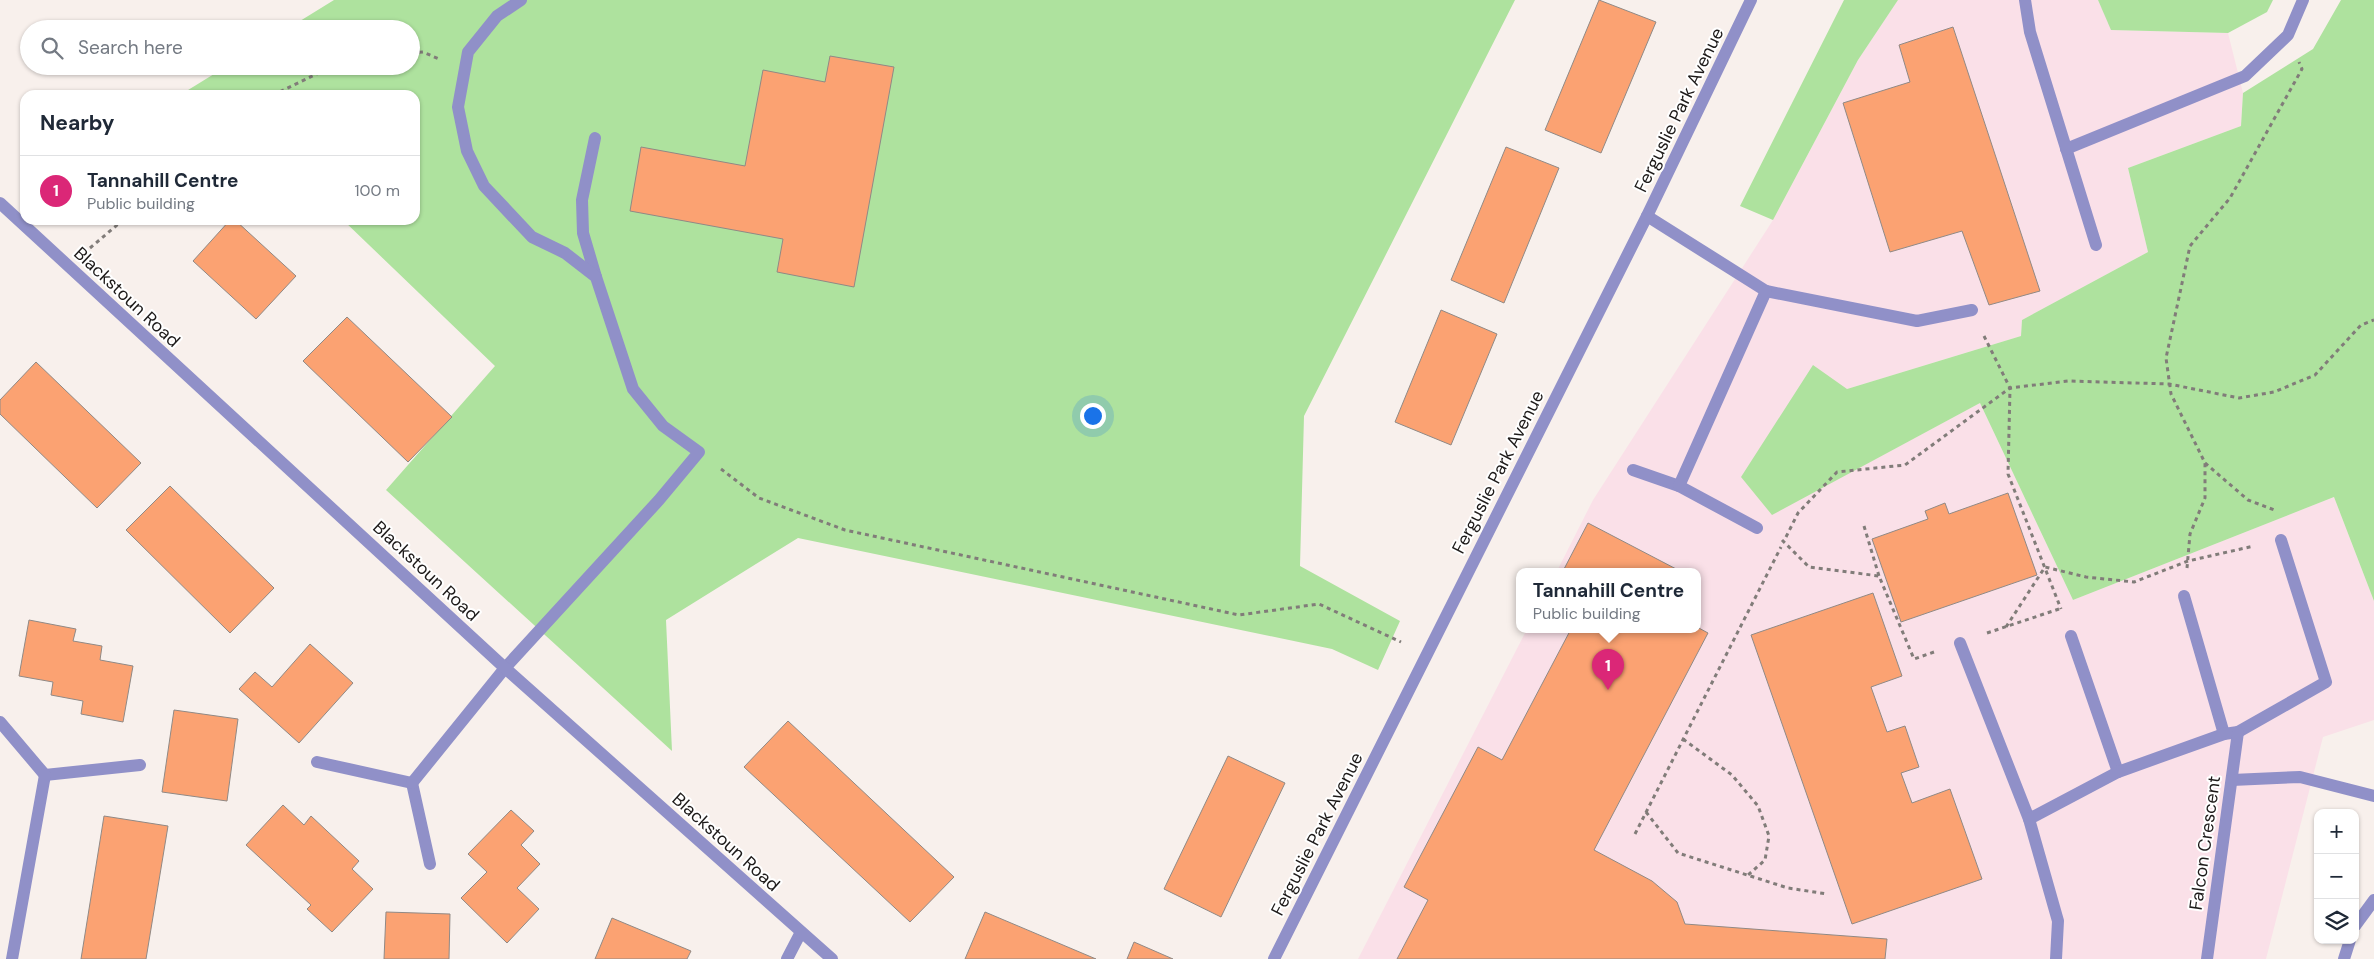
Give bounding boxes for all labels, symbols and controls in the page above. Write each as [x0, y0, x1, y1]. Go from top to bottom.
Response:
search box [20, 20, 420, 75]
street label: Ferguslie Park Avenue [1629, 24, 1729, 196]
icon: search [38, 34, 66, 62]
text: Search here [78, 35, 183, 60]
text: Nearby [40, 109, 114, 137]
text: Tannahill Centre [87, 168, 238, 193]
text: 1 [53, 180, 59, 201]
text: 100 m [355, 180, 400, 201]
text: Public building [87, 193, 195, 214]
street label: Blackstoun Road [69, 242, 185, 352]
street label: Ferguslie Park Avenue [1446, 386, 1550, 558]
your location [1080, 403, 1106, 429]
street label: Blackstoun Road [368, 516, 484, 626]
popup [1516, 568, 1701, 633]
text: Tannahill Centre [1533, 578, 1684, 603]
text: Public building [1533, 603, 1641, 624]
pin: 1 [1592, 649, 1624, 690]
street label: Ferguslie Park Avenue [1265, 748, 1369, 920]
street label: Falcon Crescent [2184, 774, 2226, 912]
street label: Blackstoun Road [667, 787, 785, 897]
map controls [2314, 809, 2359, 944]
button: + [2314, 809, 2359, 854]
button: − [2314, 854, 2359, 899]
button: layers [2314, 899, 2359, 944]

